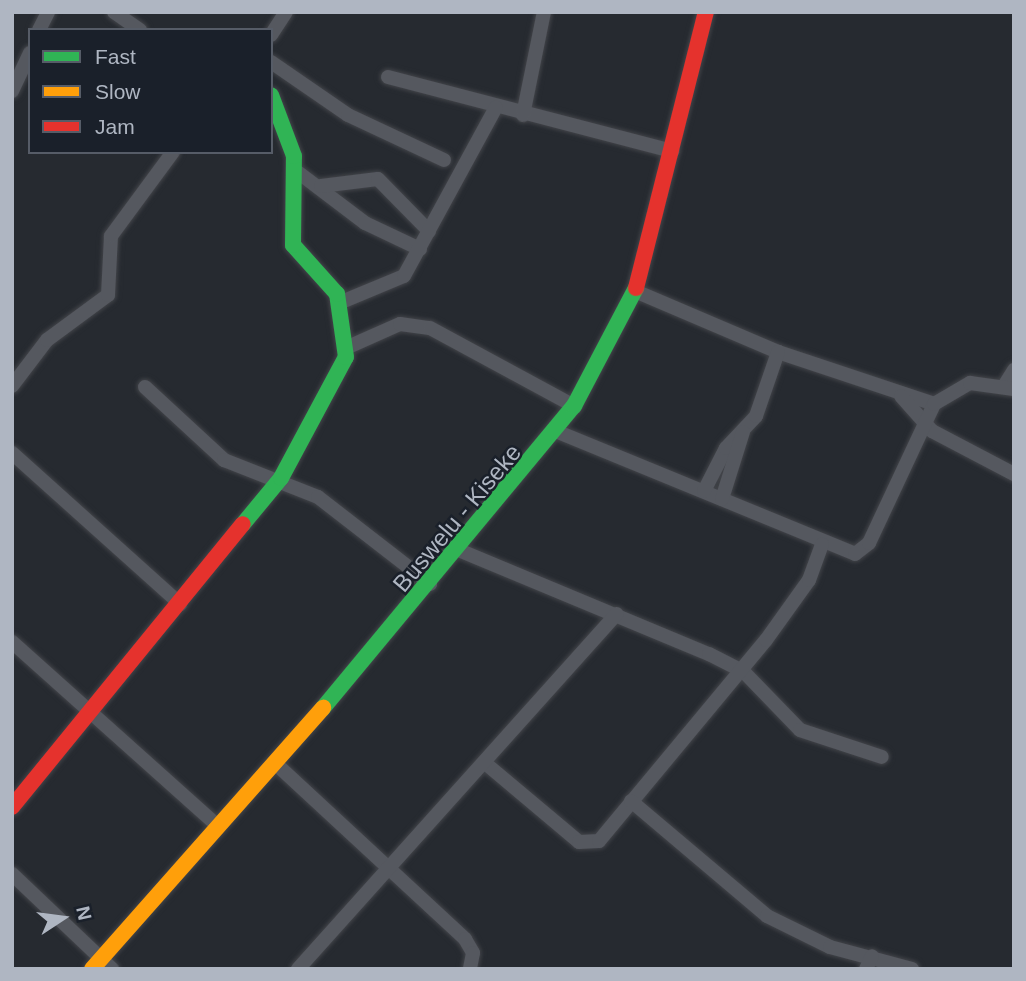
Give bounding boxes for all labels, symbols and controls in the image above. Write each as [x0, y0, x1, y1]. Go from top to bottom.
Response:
legend [28, 28, 273, 154]
text: Fast [95, 45, 136, 68]
text: Slow [95, 80, 141, 103]
text: Jam [95, 115, 135, 138]
street label: Buswelu - Kiseke [387, 438, 527, 598]
north arrow [28, 883, 98, 953]
text: N [72, 904, 96, 922]

